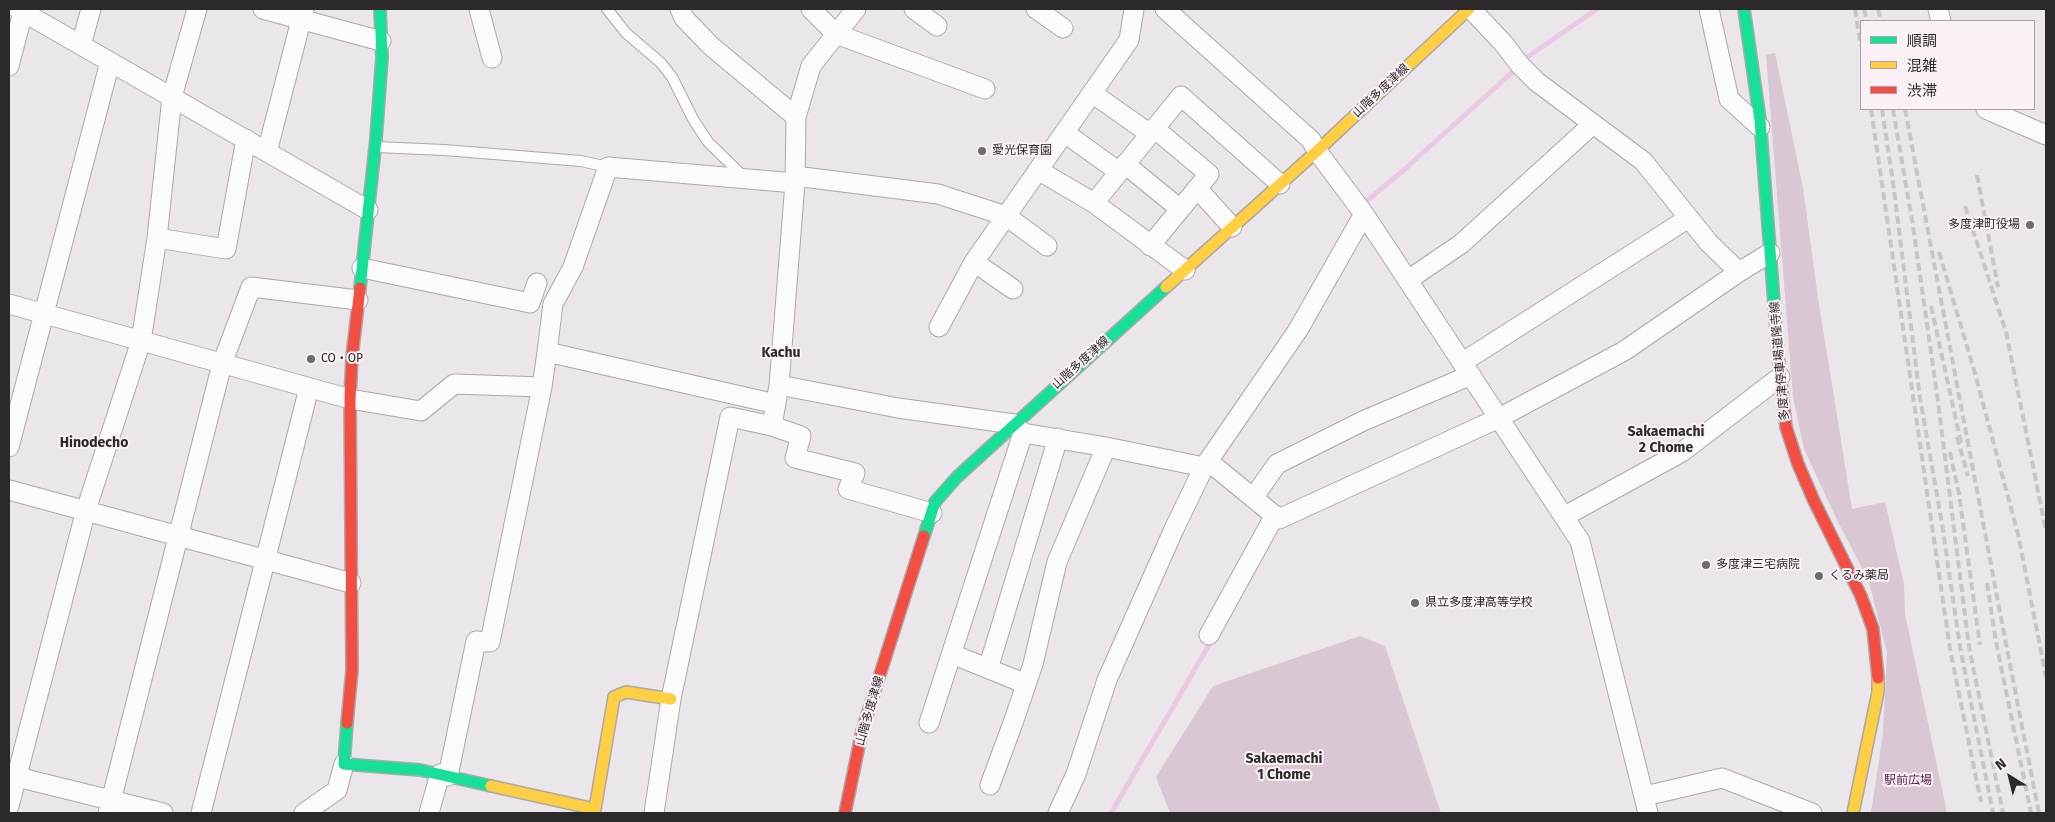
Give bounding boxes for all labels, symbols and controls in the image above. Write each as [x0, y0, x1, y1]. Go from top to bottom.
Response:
legend [1860, 20, 2035, 110]
text: 順調 [1907, 32, 1937, 50]
text: 混雑 [1907, 57, 1937, 75]
street label: 山階多度津線 [1350, 61, 1412, 121]
text: 渋滞 [1907, 82, 1937, 100]
place label: 愛光保育園 [992, 144, 1052, 158]
marker: 愛光保育園 [976, 145, 988, 157]
place label: 多度津町役場 [1948, 218, 2020, 232]
marker: 多度津町役場 [2024, 219, 2036, 231]
street label: 多度津停車場道隆寺線 [1768, 301, 1792, 421]
street label: 山階多度津線 [1049, 334, 1113, 392]
district label: Kachu [761, 345, 801, 361]
place label: CO・OP [321, 352, 363, 366]
marker: CO・OP [305, 353, 317, 365]
district label: Sakaemachi 2 Chome [1628, 424, 1704, 457]
district label: Hinodecho [60, 435, 128, 451]
place label: 多度津三宅病院 [1716, 558, 1800, 572]
marker: 多度津三宅病院 [1700, 559, 1712, 571]
place label: くるみ薬局 [1829, 569, 1889, 583]
marker: くるみ薬局 [1813, 570, 1825, 582]
place label: 県立多度津高等学校 [1425, 596, 1533, 610]
marker: 県立多度津高等学校 [1409, 597, 1421, 609]
street label: 山階多度津線 [853, 674, 887, 748]
district label: Sakaemachi 1 Chome [1246, 751, 1322, 784]
north arrow [1985, 752, 2035, 802]
text: N [1992, 755, 2010, 774]
park label: 駅前広場 [1884, 774, 1932, 788]

